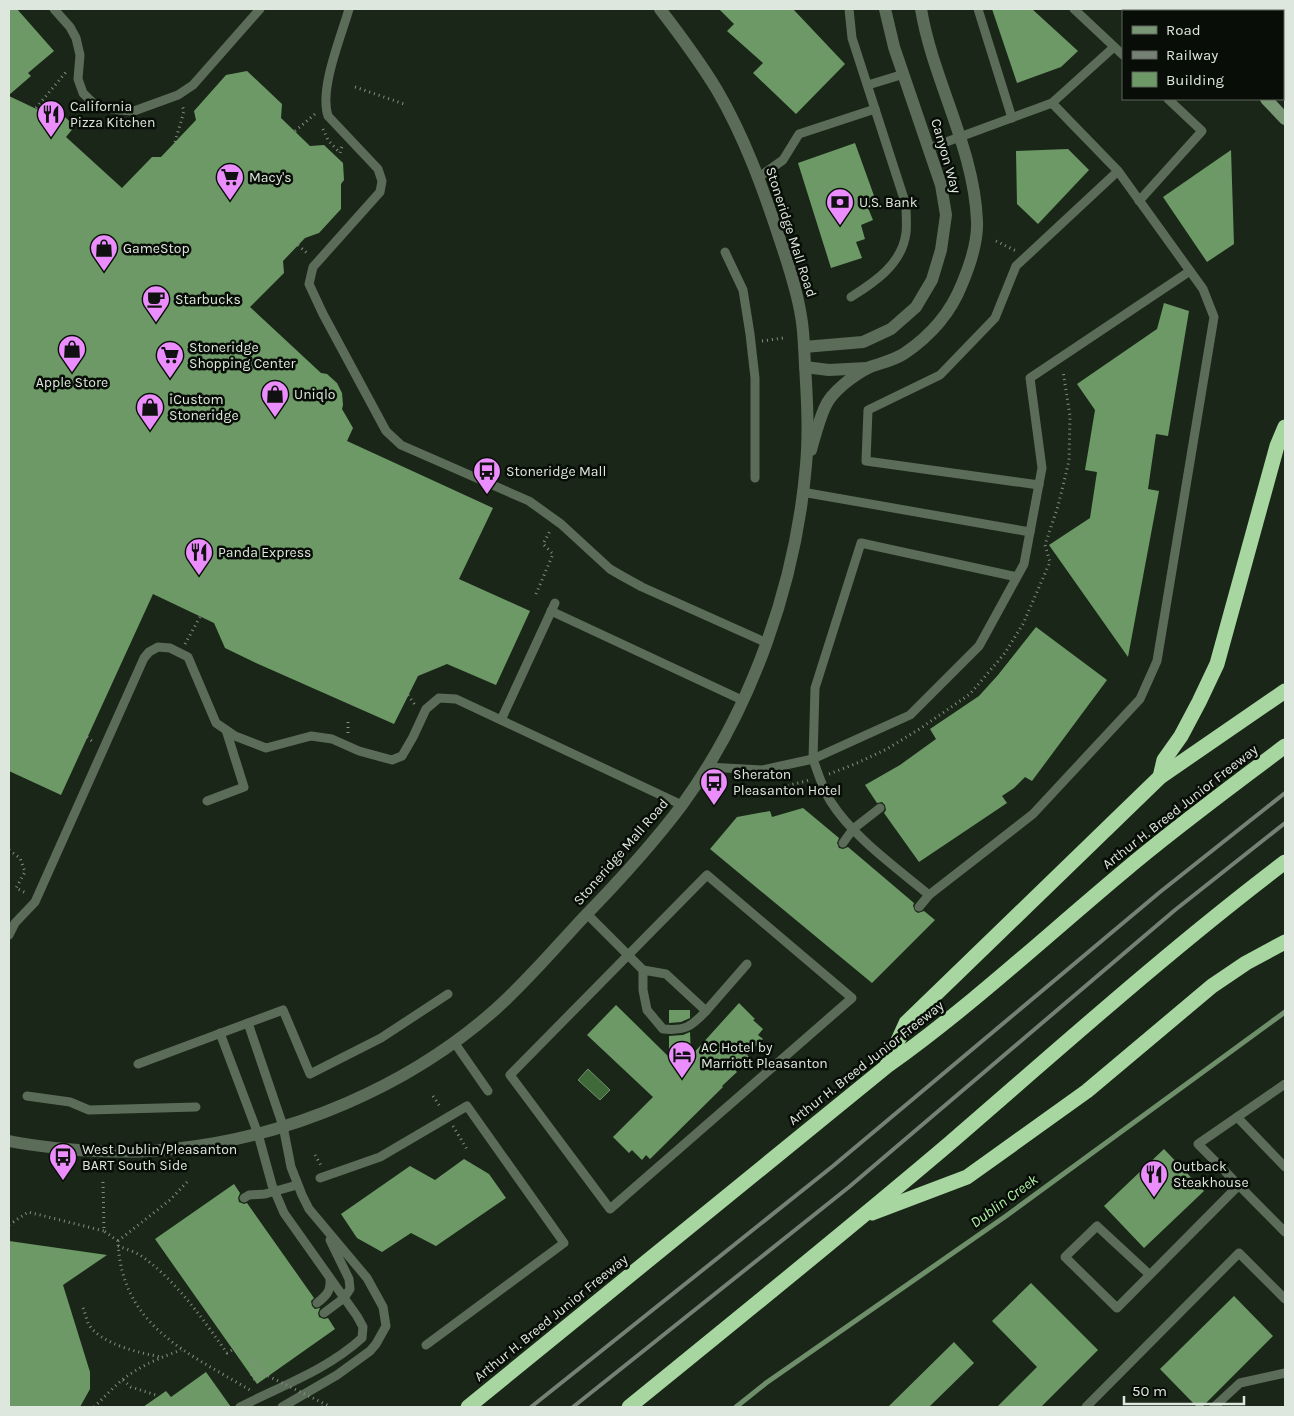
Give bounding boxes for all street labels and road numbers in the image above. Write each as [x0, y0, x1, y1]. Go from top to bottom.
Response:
street label: Canyon Way [927, 117, 965, 196]
street label: Stoneridge Mall Road [762, 165, 820, 299]
street label: Arthur H. Breed Junior Freeway [1099, 741, 1261, 873]
street label: Stoneridge Mall Road [570, 795, 672, 909]
street label: Arthur H. Breed Junior Freeway [785, 997, 947, 1129]
street label: Arthur H. Breed Junior Freeway [471, 1251, 632, 1385]

